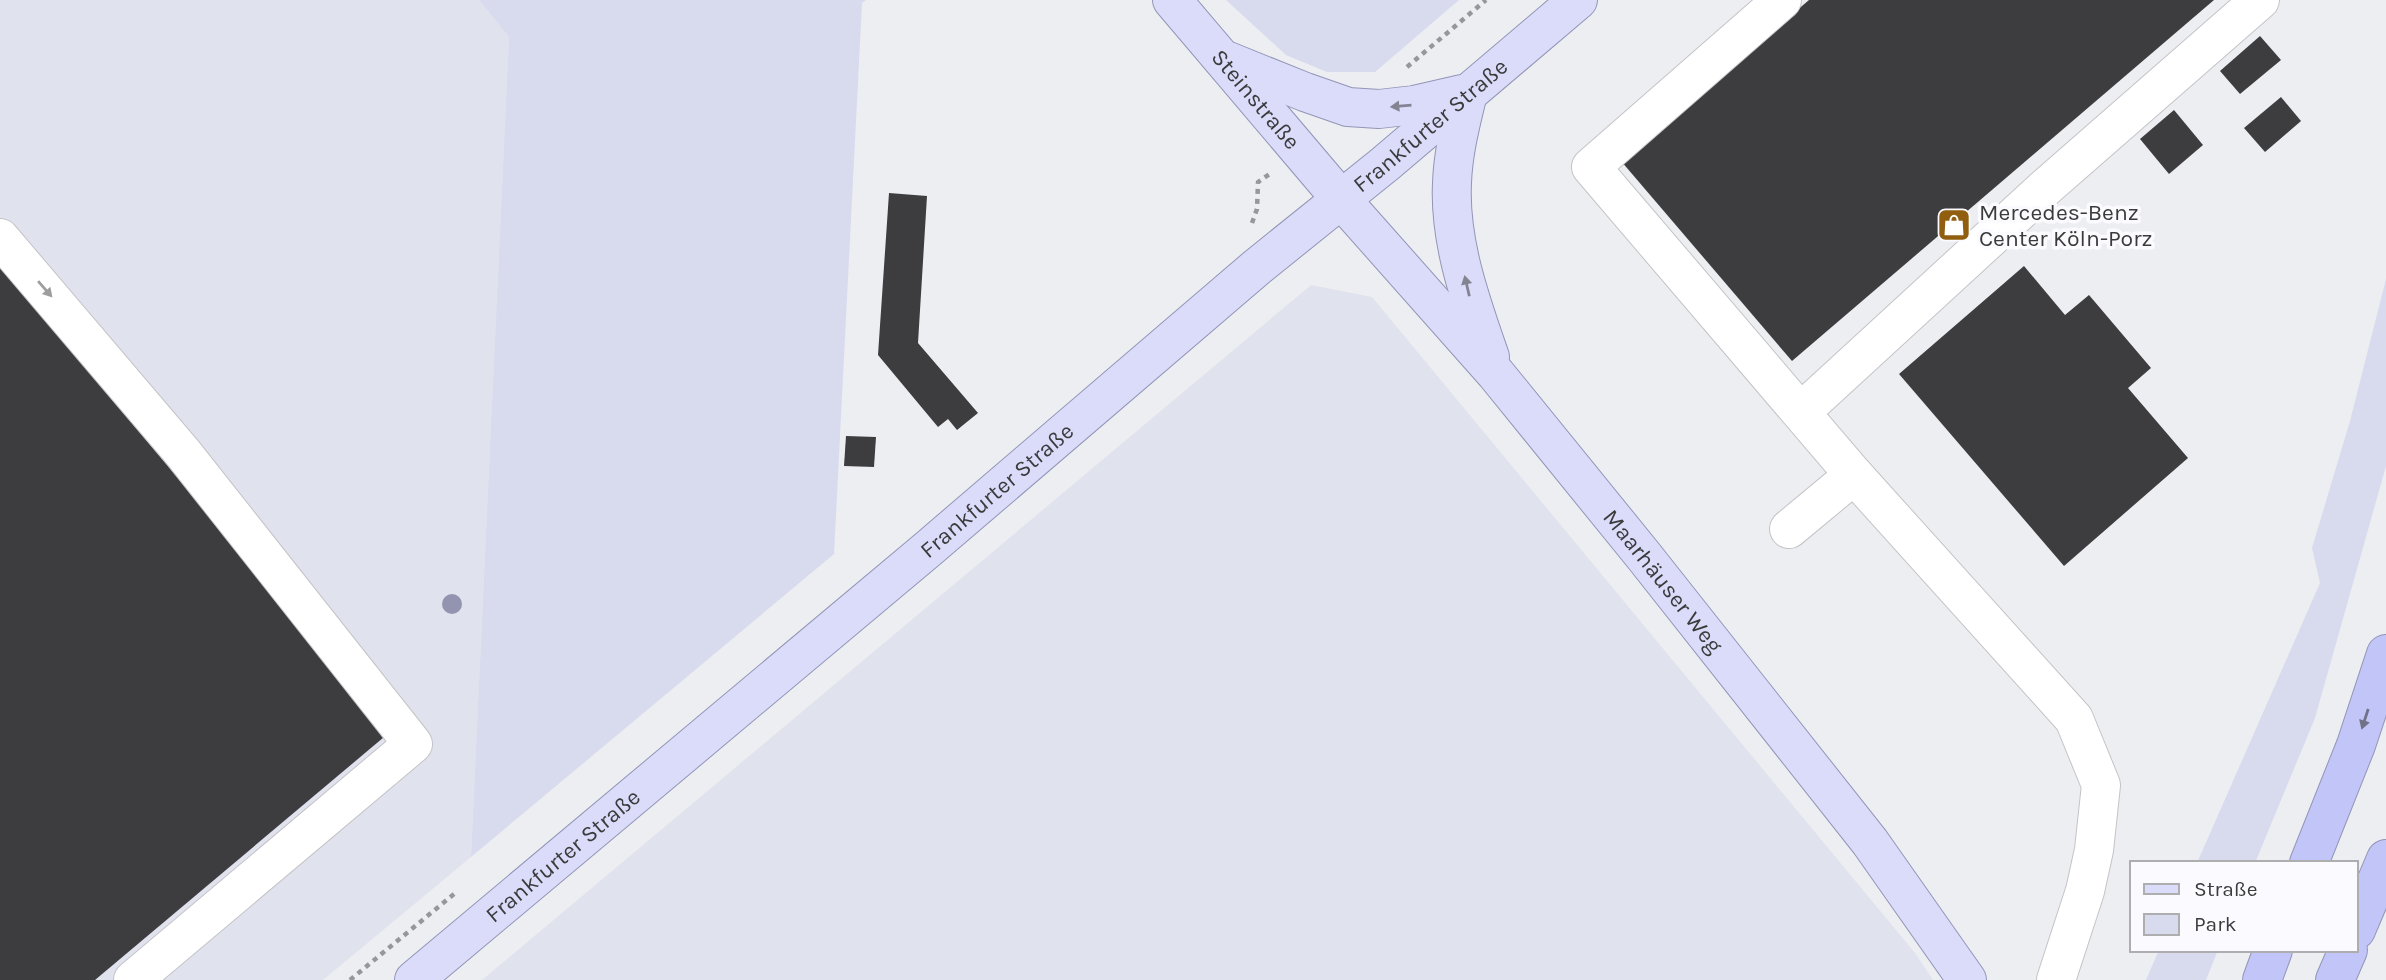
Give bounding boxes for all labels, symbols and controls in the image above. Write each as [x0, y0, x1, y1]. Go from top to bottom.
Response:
street label: Steinstraße [1206, 44, 1306, 155]
street label: Frankfurter Straße [1348, 52, 1513, 198]
one-way arrow [1390, 101, 1412, 112]
place label: Mercedes-Benz Center Köln-Porz [1979, 199, 2152, 252]
shop icon: Mercedes-Benz Center Köln-Porz [1935, 206, 1973, 244]
one-way arrow [1461, 275, 1472, 297]
one-way arrow [37, 281, 52, 298]
street label: Frankfurter Straße [914, 417, 1079, 564]
street label: Maarhäuser Weg [1598, 504, 1729, 658]
one-way arrow [2359, 708, 2369, 729]
street label: Frankfurter Straße [480, 783, 645, 928]
legend [2130, 861, 2358, 952]
text: Straße [2194, 877, 2257, 901]
text: Park [2194, 912, 2237, 936]

